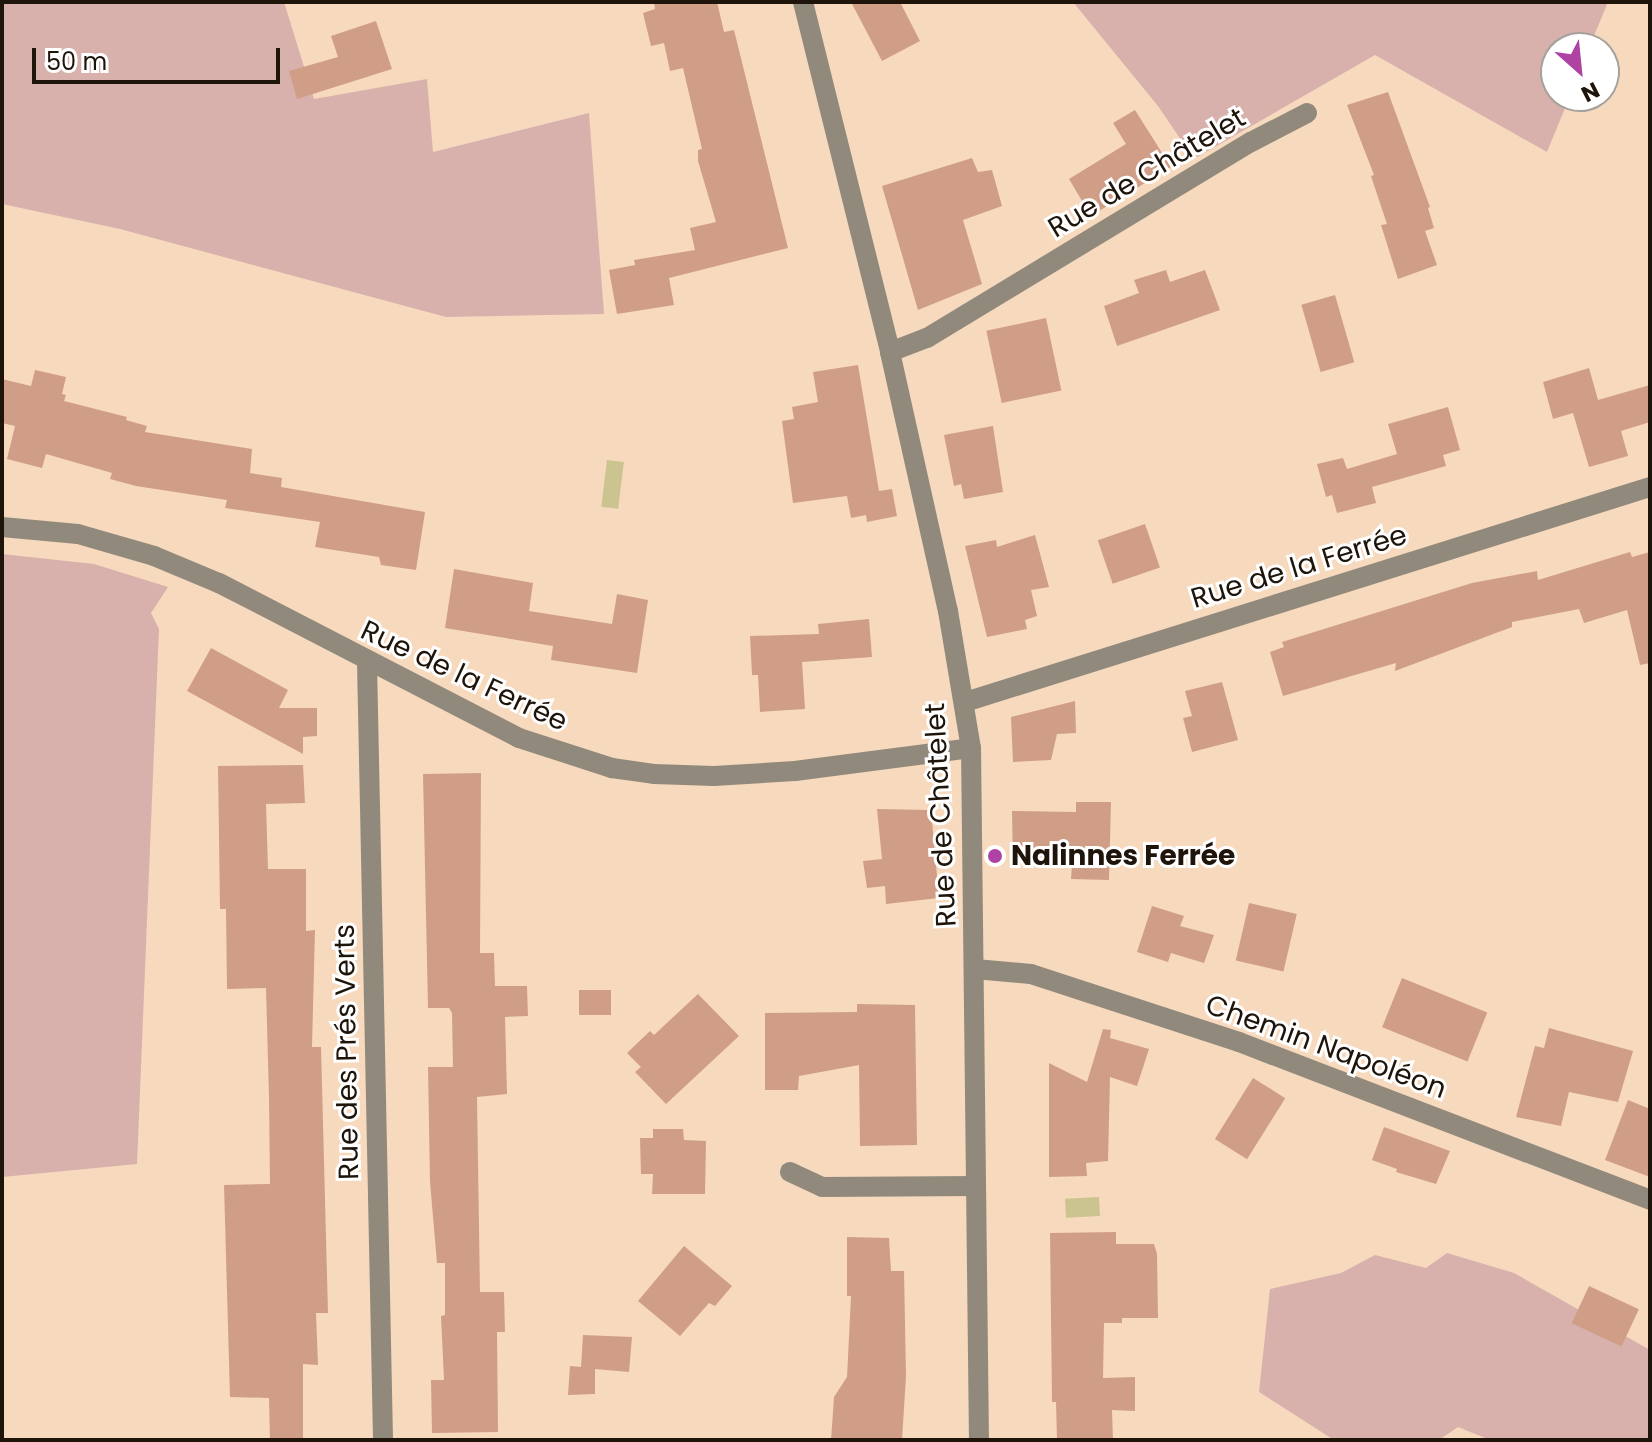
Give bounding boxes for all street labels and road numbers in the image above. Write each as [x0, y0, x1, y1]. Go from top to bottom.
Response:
street label: Rue de Châtelet [1042, 101, 1252, 245]
street label: Rue de la Ferrée [1187, 518, 1411, 616]
street label: Rue de la Ferrée [355, 613, 573, 739]
street label: Rue de Châtelet [918, 702, 964, 928]
street label: Rue des Prés Verts [328, 924, 366, 1180]
street label: Chemin Napoléon [1201, 988, 1451, 1106]

